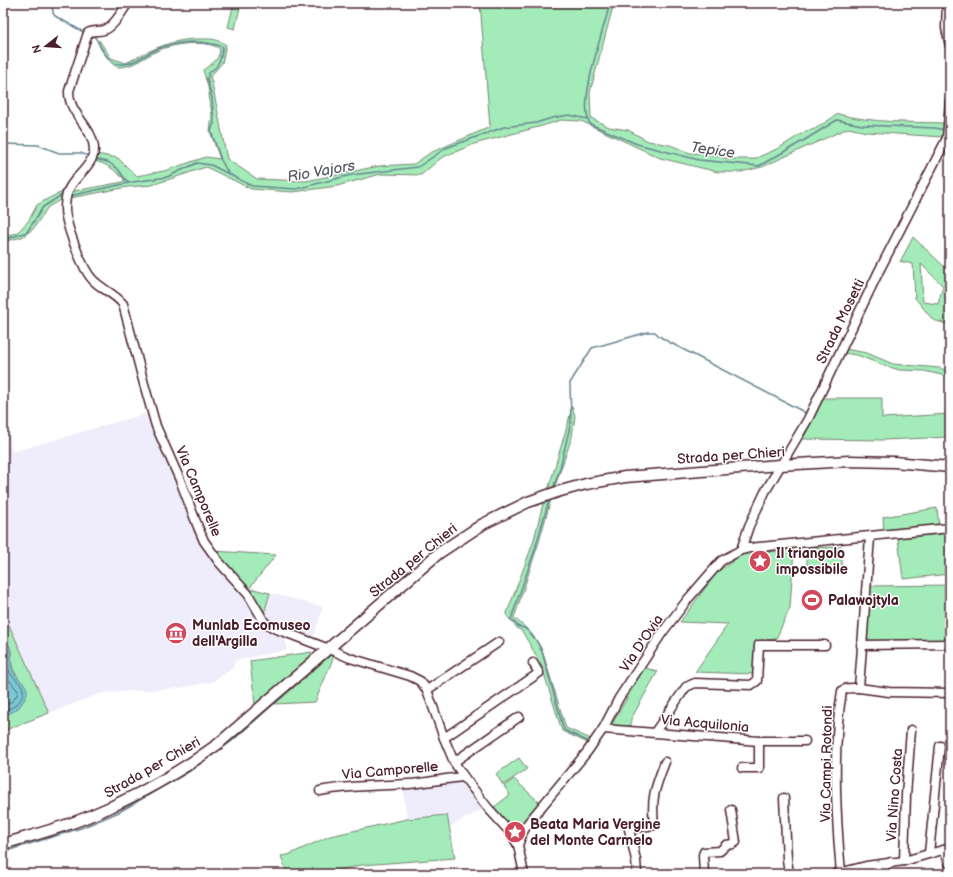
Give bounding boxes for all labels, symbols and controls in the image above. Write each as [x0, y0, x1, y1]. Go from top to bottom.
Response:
north arrow [26, 26, 66, 66]
text: N [29, 43, 44, 55]
water label: Tepice [690, 138, 736, 163]
water label: Rio Vajors [286, 156, 357, 187]
street label: Strada Mosetti [813, 276, 868, 366]
street label: Via Camporelle [172, 443, 225, 539]
street label: Strada per Chieri [677, 443, 786, 468]
street label: Strada per Chieri [366, 520, 461, 601]
place label: Il triangolo impossibile [776, 545, 848, 578]
place icon: Il triangolo impossibile [747, 548, 773, 574]
sports icon: Palawojtyla [799, 587, 825, 613]
place label: Palawojtyla [828, 592, 899, 609]
street label: Via D'Ovia [616, 611, 667, 675]
place label: Munlab Ecomuseo dell'Argilla [192, 617, 310, 650]
museum icon: Munlab Ecomuseo dell'Argilla [163, 620, 189, 646]
street label: Via Campi Rotondi [817, 705, 836, 823]
street label: Via Acquilonia [660, 711, 750, 736]
street label: Strada per Chieri [101, 733, 203, 802]
street label: Via Nino Costa [883, 748, 906, 842]
street label: Via Camporelle [341, 758, 439, 783]
place label: Beata Maria Vergine del Monte Carmelo [530, 816, 661, 849]
place icon: Beata Maria Vergine del Monte Carmelo [502, 819, 528, 845]

